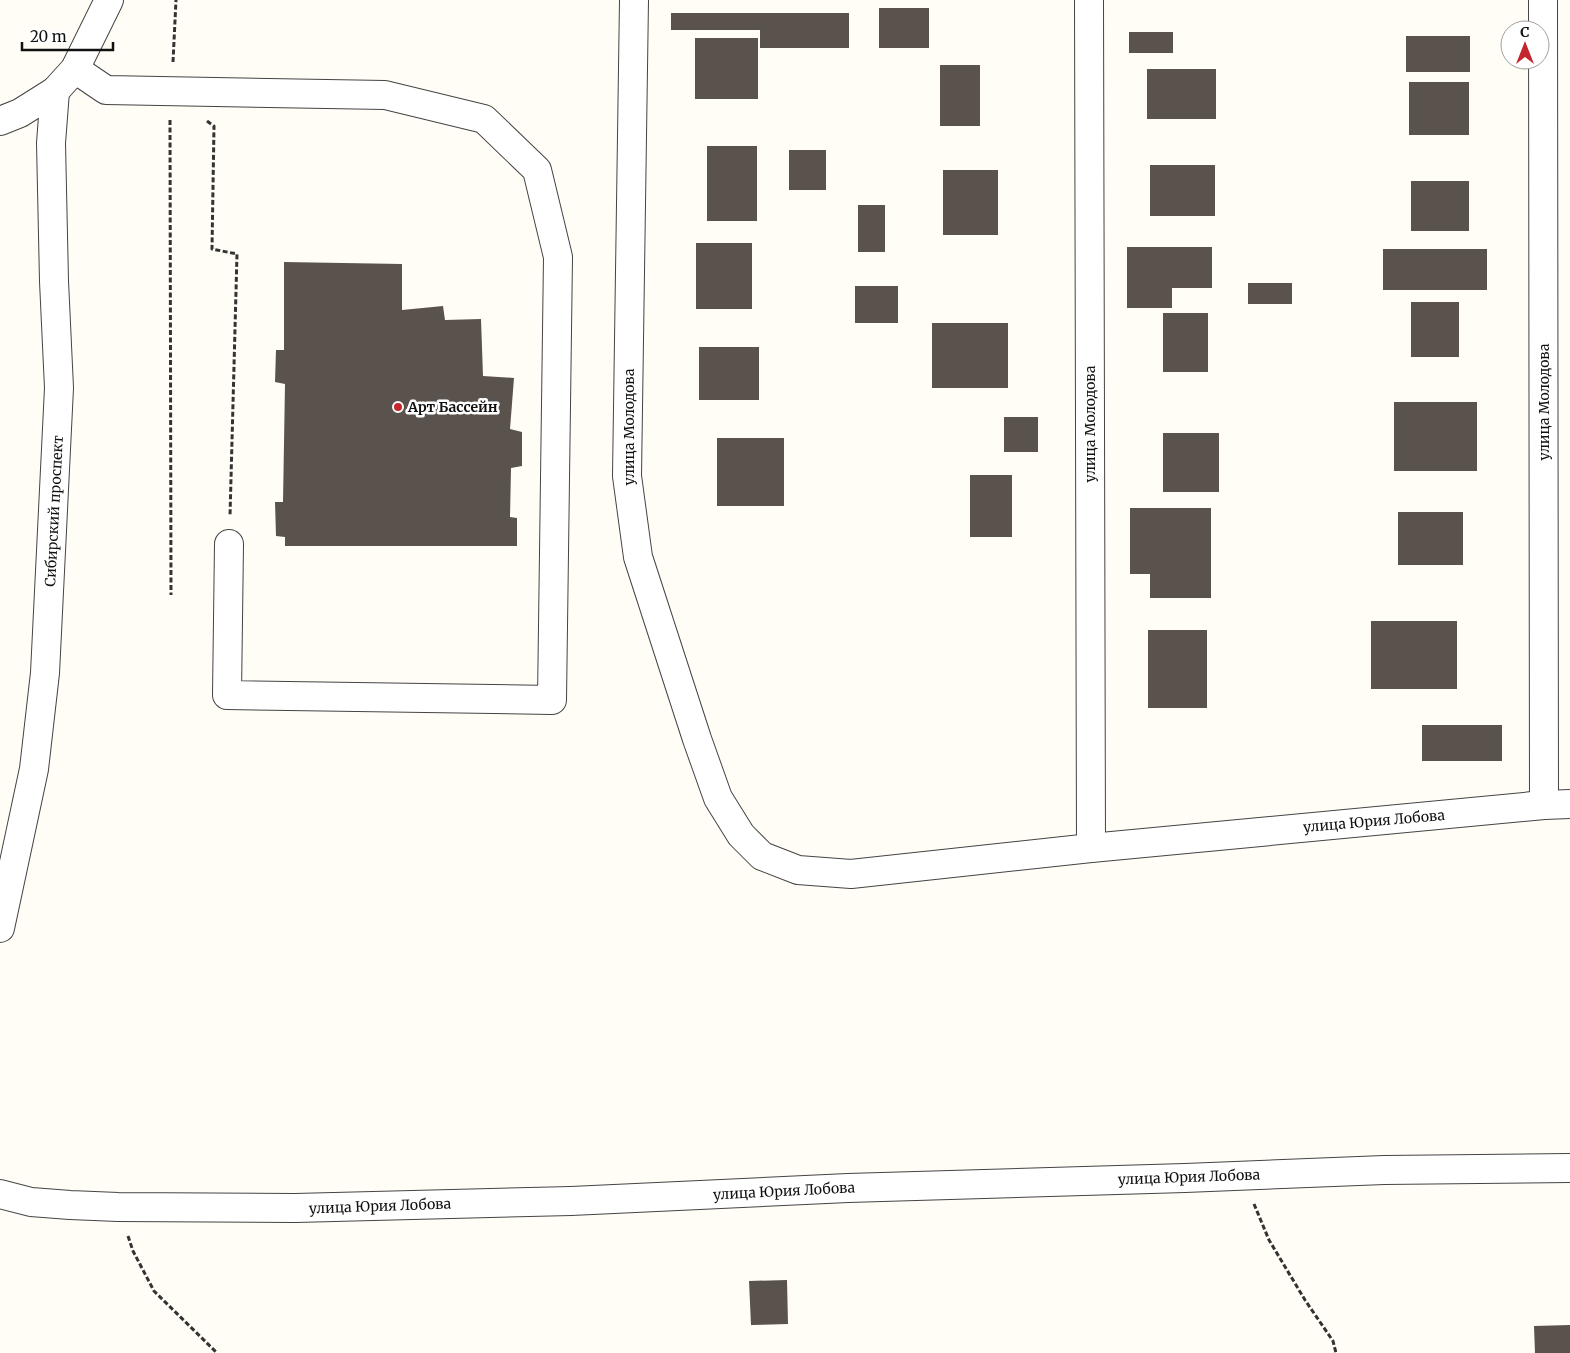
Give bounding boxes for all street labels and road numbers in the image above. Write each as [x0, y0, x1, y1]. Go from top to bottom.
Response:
street label: улица Молодова [1535, 343, 1553, 460]
street label: улица Молодова [1081, 365, 1099, 482]
street label: улица Молодова [620, 368, 638, 485]
street label: Сибирский проспект [41, 434, 67, 587]
street label: улица Юрия Лобова [1302, 806, 1446, 836]
street label: улица Юрия Лобова [1118, 1166, 1261, 1188]
street label: улица Юрия Лобова [712, 1178, 856, 1204]
street label: улица Юрия Лобова [309, 1195, 452, 1217]

